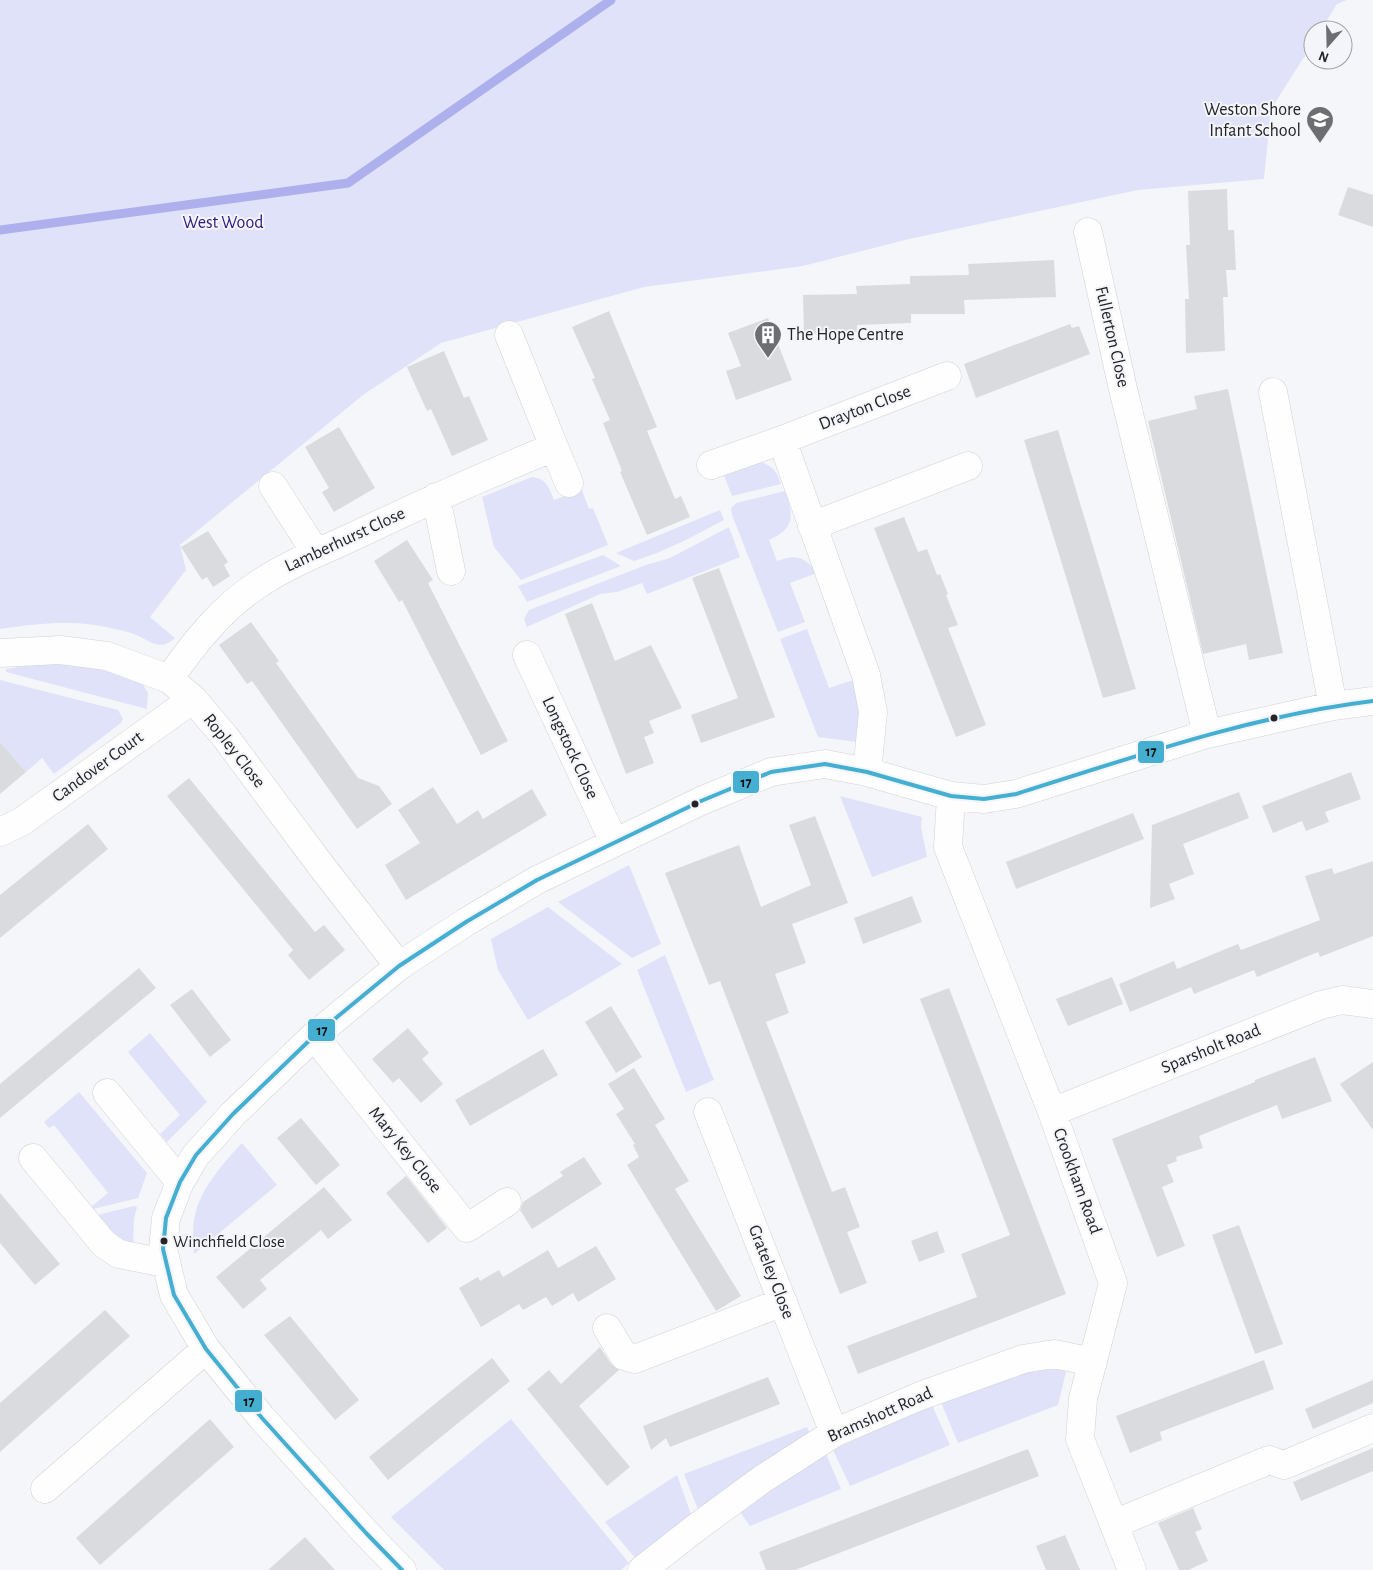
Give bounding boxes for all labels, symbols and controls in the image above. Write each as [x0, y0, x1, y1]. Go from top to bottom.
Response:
north arrow [1303, 20, 1353, 70]
text: N [1317, 48, 1331, 65]
place label: Weston Shore Infant School [1204, 101, 1301, 140]
school or university icon: Weston Shore Infant School [1305, 105, 1335, 144]
park label: West Wood [182, 214, 264, 232]
street label: Fullerton Close [1092, 285, 1132, 389]
building icon: The Hope Centre [753, 320, 783, 359]
place label: The Hope Centre [787, 326, 904, 344]
street label: Drayton Close [816, 382, 914, 434]
street label: Lamberhurst Close [282, 504, 408, 576]
street label: Longstock Close [538, 694, 602, 802]
street label: Ropley Close [200, 711, 268, 791]
unlabelled marker [1269, 713, 1279, 723]
street label: Candover Court [49, 728, 147, 806]
line badge: 17 [1137, 740, 1165, 764]
text: 17 [1145, 745, 1157, 759]
line badge: 17 [732, 770, 760, 794]
text: 17 [740, 776, 752, 790]
unlabelled marker [690, 799, 700, 809]
line badge: 17 [307, 1018, 336, 1042]
street label: Sparsholt Road [1159, 1021, 1263, 1077]
text: 17 [316, 1024, 328, 1038]
street label: Mary Key Close [365, 1104, 445, 1196]
street label: Crookham Road [1049, 1126, 1105, 1236]
street label: Grateley Close [745, 1222, 797, 1322]
place label: Winchfield Close [173, 1233, 285, 1250]
marker: Winchfield Close [159, 1236, 169, 1246]
street label: Bramshott Road [825, 1384, 935, 1446]
line badge: 17 [234, 1389, 263, 1413]
text: 17 [243, 1395, 255, 1409]

